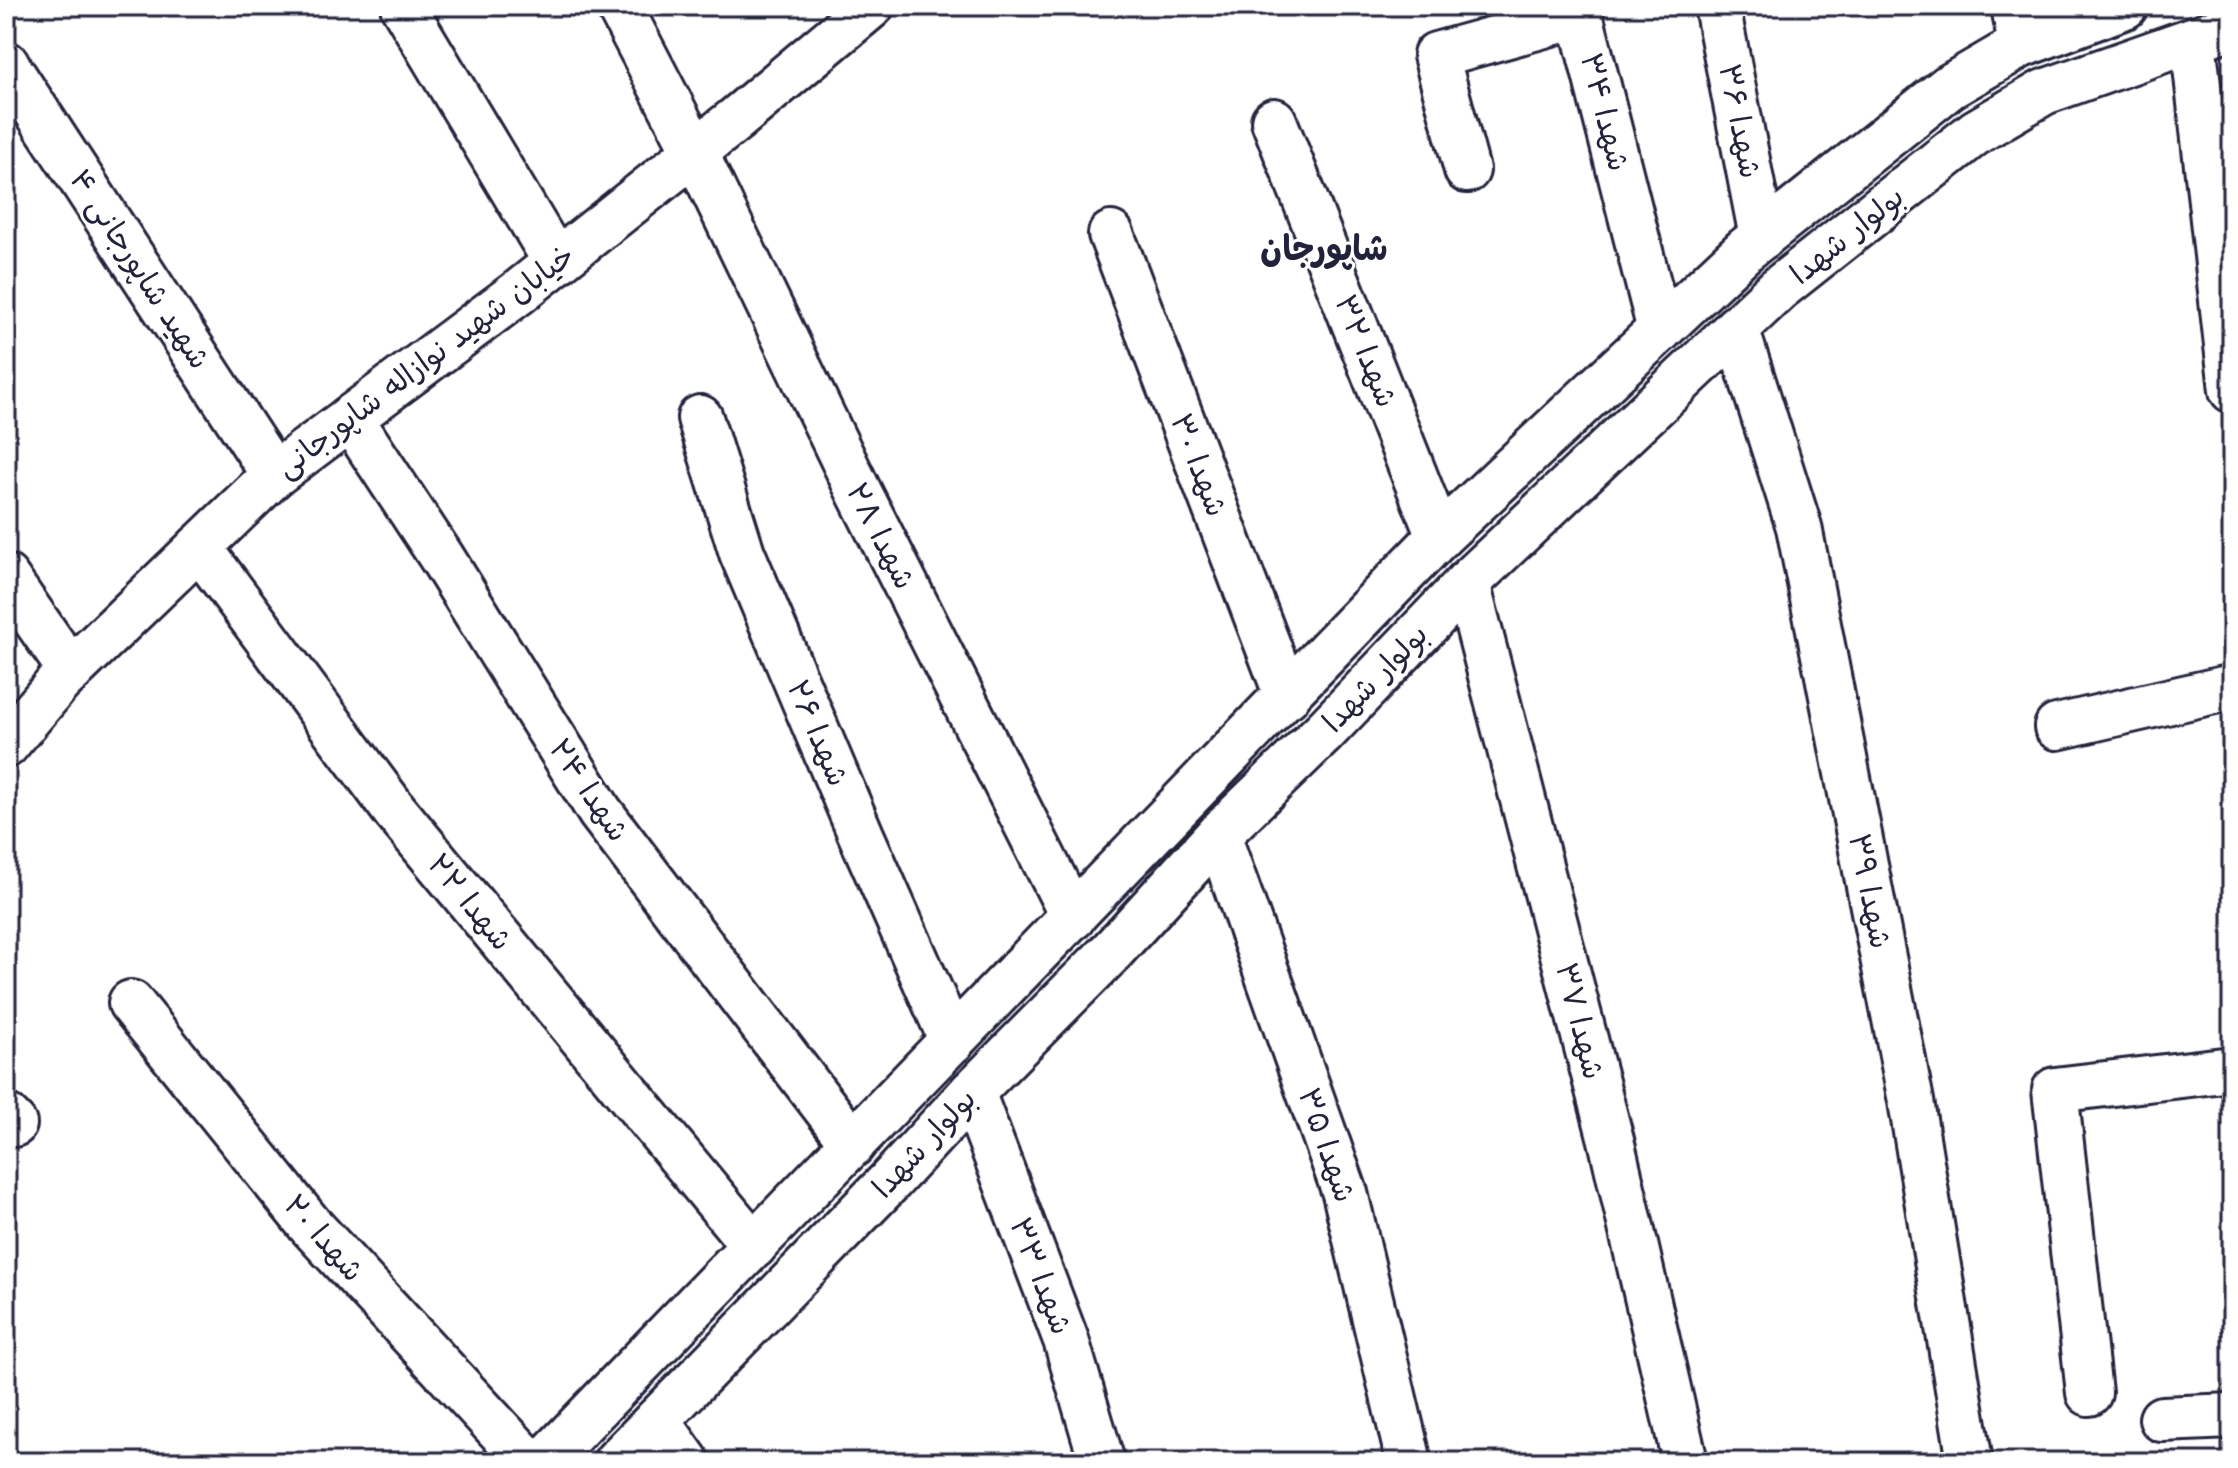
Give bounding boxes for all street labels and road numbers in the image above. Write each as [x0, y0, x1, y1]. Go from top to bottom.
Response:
street label: شهدا ۳۴ [1573, 50, 1636, 175]
street label: شهدا ۳۶ [1711, 61, 1768, 181]
street label: شهید شاپورجانی ۴ [61, 163, 217, 376]
street label: بولوار شهدا [1783, 179, 1912, 293]
street label: خیابان شهید نوازاله شاپورجانی [269, 238, 582, 486]
street label: شهدا ۳۲ [1327, 290, 1404, 412]
street label: شهدا ۳۰ [1163, 409, 1234, 522]
street label: شهدا ۲۸ [839, 477, 922, 595]
street label: بولوار شهدا [1316, 617, 1437, 741]
street label: شهدا ۲۶ [780, 675, 855, 791]
street label: شهدا ۲۴ [542, 732, 636, 848]
street label: شهدا ۳۹ [1841, 831, 1898, 952]
street label: شهدا ۲۲ [420, 847, 519, 958]
street label: شهدا ۳۷ [1548, 959, 1611, 1083]
street label: بولوار شهدا [865, 1082, 985, 1206]
street label: شهدا ۳۵ [1291, 1083, 1362, 1207]
street label: شهدا ۲۰ [277, 1188, 371, 1289]
street label: شهدا ۳۳ [1002, 1213, 1079, 1340]

